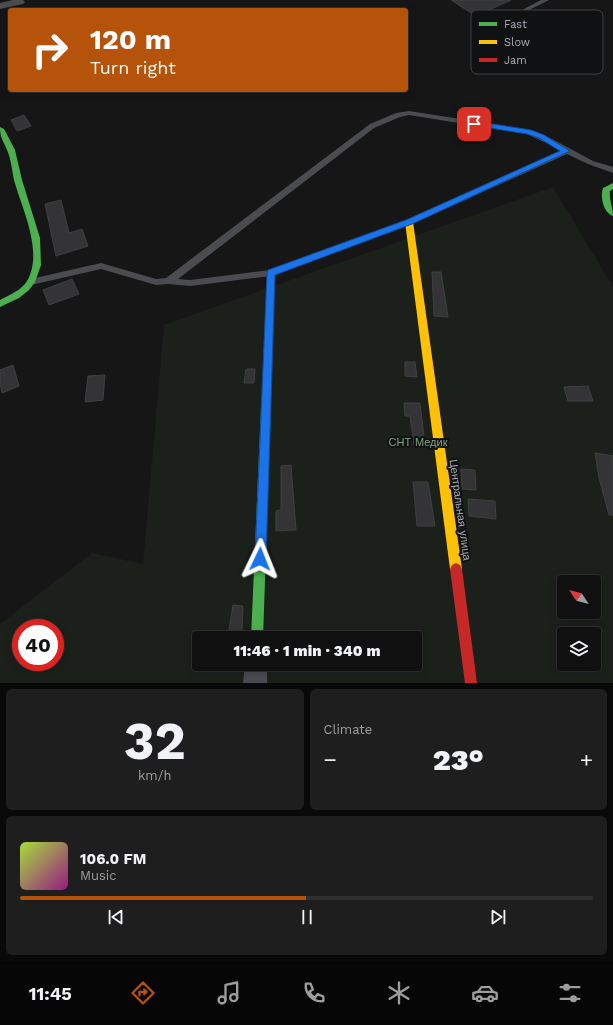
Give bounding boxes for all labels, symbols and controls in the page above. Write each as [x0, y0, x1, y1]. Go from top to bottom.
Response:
legend [471, 10, 603, 74]
text: Fast [504, 18, 527, 31]
text: 120 m [90, 23, 171, 56]
icon: right [24, 24, 76, 76]
text: Slow [504, 36, 530, 49]
text: Jam [504, 54, 527, 67]
text: Turn right [90, 57, 176, 78]
pin [457, 107, 491, 141]
icon: arrive [463, 113, 485, 135]
park label: СНТ Медик [389, 436, 448, 449]
street label: Центральная улица [446, 459, 474, 562]
position arrow [239, 538, 281, 580]
north arrow [557, 575, 601, 619]
map controls [557, 575, 601, 671]
speed limit sign: 40 [12, 619, 64, 671]
button: layers [557, 627, 601, 671]
text: 11:46 · 1 min · 340 m [233, 642, 381, 660]
text: 32 [124, 711, 186, 772]
text: Climate [324, 722, 372, 737]
text: 23° [433, 742, 484, 777]
text: − [324, 747, 337, 772]
text: + [580, 747, 593, 772]
text: km/h [138, 768, 172, 783]
text: 106.0 FM [80, 850, 146, 868]
text: Music [80, 868, 117, 883]
icon: previous [105, 906, 127, 928]
icon: pause [296, 906, 318, 928]
icon: next [487, 906, 509, 928]
icon: directions [129, 979, 157, 1007]
icon: music [215, 979, 243, 1007]
icon: phone [300, 979, 328, 1007]
icon: climate [385, 979, 413, 1007]
icon: car [471, 979, 499, 1007]
icon: filters [556, 979, 584, 1007]
text: 11:45 [29, 983, 72, 1004]

